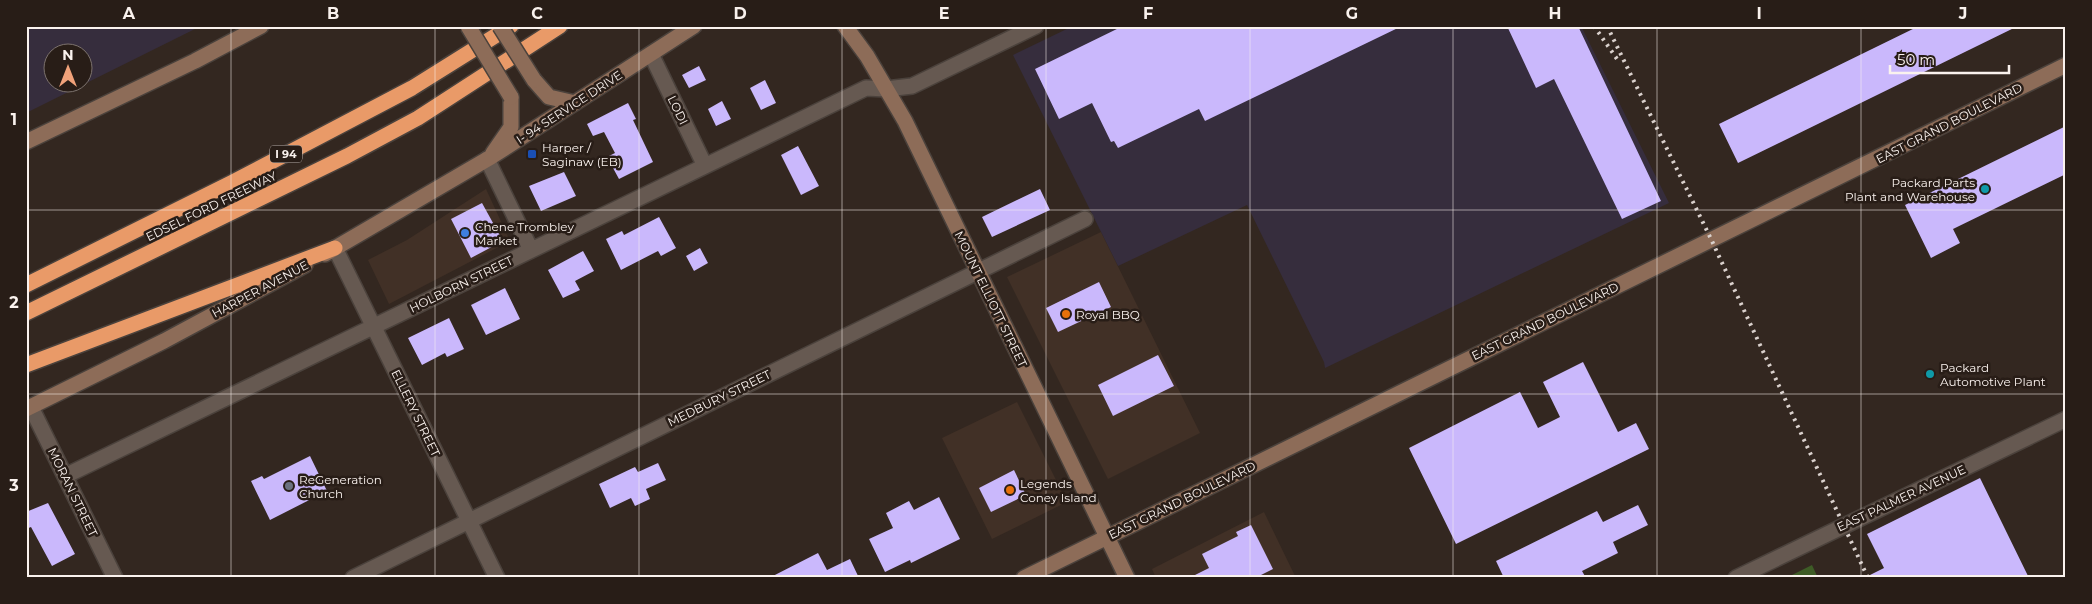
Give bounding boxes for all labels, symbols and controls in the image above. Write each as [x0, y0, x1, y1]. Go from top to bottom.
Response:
text: A [122, 4, 136, 23]
text: B [327, 4, 339, 23]
text: C [531, 4, 543, 23]
text: D [733, 4, 747, 23]
text: E [939, 4, 949, 23]
text: F [1143, 4, 1153, 23]
text: G [1346, 4, 1358, 23]
text: H [1549, 4, 1561, 23]
text: I [1756, 4, 1762, 23]
text: J [1958, 4, 1967, 23]
north arrow [42, 42, 92, 92]
scale bar [1890, 42, 2008, 74]
text: N [62, 46, 74, 64]
text: 50 m [1897, 50, 1935, 69]
street label: I- 94 SERVICE DRIVE [513, 67, 625, 147]
street label: EAST GRAND BOULEVARD [1873, 80, 2025, 166]
street label: LODI [665, 93, 691, 127]
text: 1 [11, 110, 17, 129]
place label: Harper / Saginaw (EB) [542, 140, 622, 169]
road number: I 94 [270, 146, 302, 162]
marker: Harper / Saginaw (EB) [526, 148, 538, 160]
street label: EDSEL FORD FREEWAY [143, 168, 279, 244]
place label: Packard Parts Plant and Warehouse [1845, 175, 1975, 204]
marker: Packard Parts Plant and Warehouse [1979, 183, 1991, 195]
place label: Chene Trombley Market [475, 219, 575, 248]
marker: Chene Trombley Market [459, 227, 471, 239]
street label: MOUNT ELLIOTT STREET [952, 229, 1031, 370]
street label: HOLBORN STREET [407, 252, 515, 316]
street label: HARPER AVENUE [209, 257, 311, 321]
street label: EAST GRAND BOULEVARD [1469, 279, 1621, 363]
text: 2 [9, 293, 19, 312]
place label: Royal BBQ [1076, 307, 1140, 322]
marker: Royal BBQ [1060, 308, 1072, 320]
place label: Packard Automotive Plant [1940, 360, 2046, 389]
street label: MEDBURY STREET [665, 366, 773, 430]
street label: ELLERY STREET [388, 367, 444, 459]
marker: Packard Automotive Plant [1924, 368, 1936, 380]
street label: MORAN STREET [45, 445, 101, 539]
street label: EAST GRAND BOULEVARD [1106, 458, 1258, 542]
street label: EAST PALMER AVENUE [1834, 461, 1968, 535]
place label: ReGeneration Church [299, 472, 382, 501]
text: 3 [8, 476, 19, 495]
place label: Legends Coney Island [1020, 476, 1097, 505]
marker: ReGeneration Church [283, 480, 295, 492]
marker: Legends Coney Island [1004, 484, 1016, 496]

